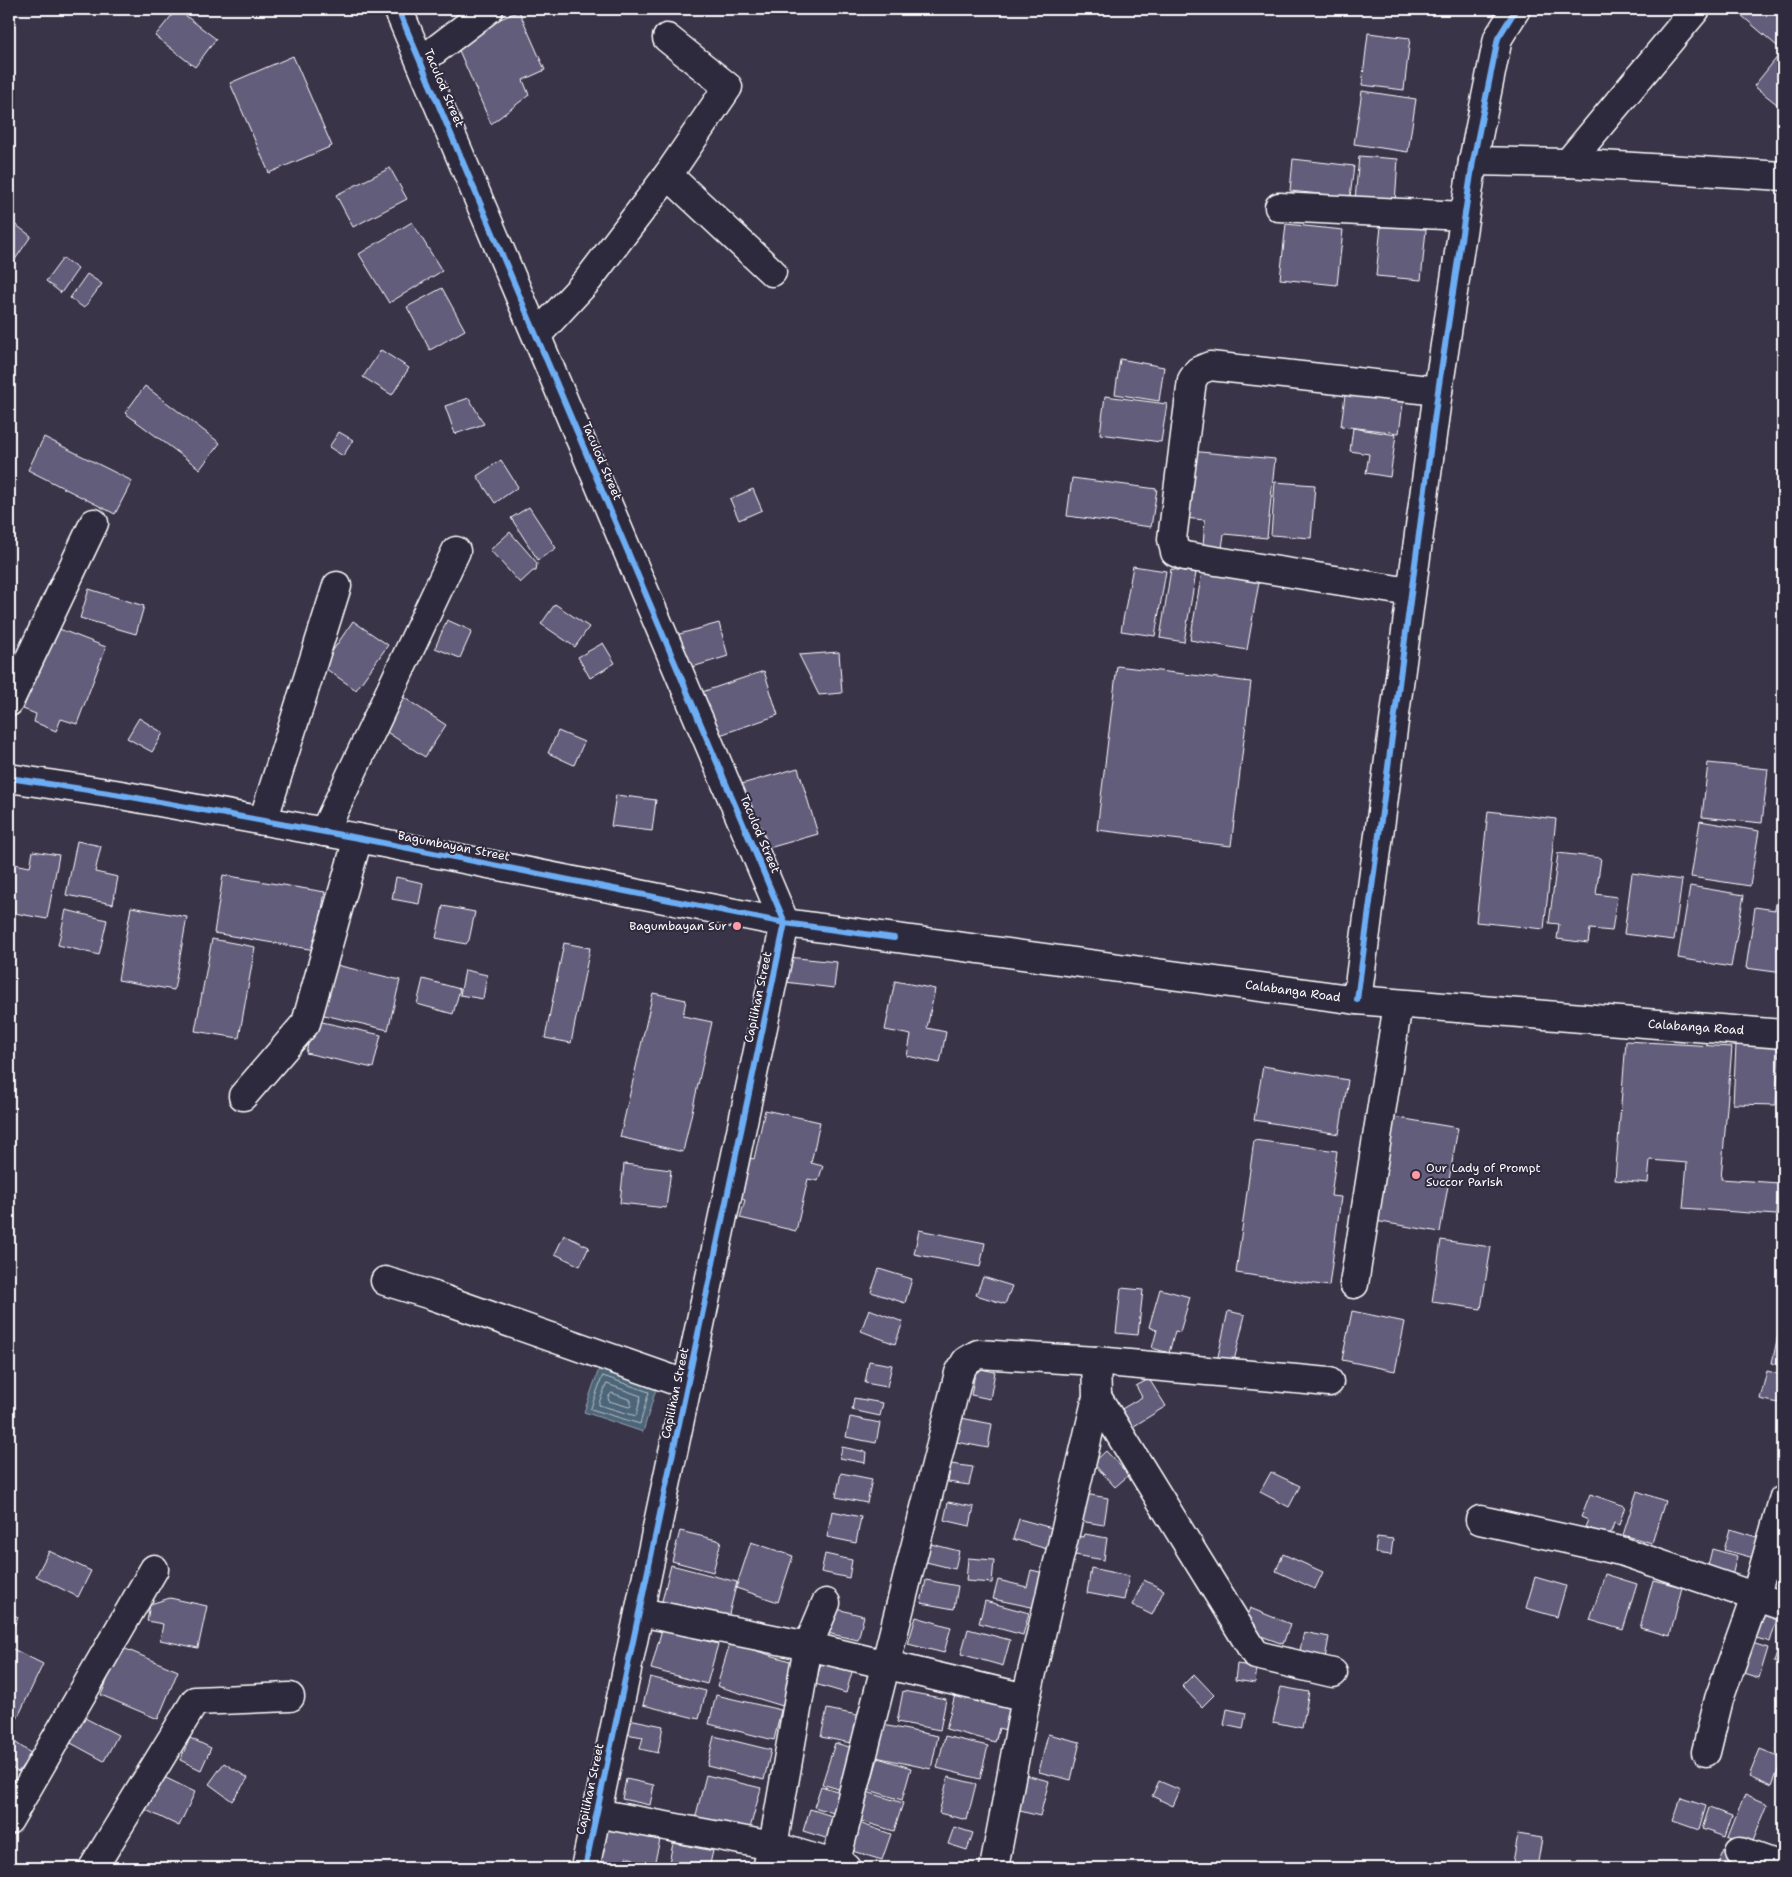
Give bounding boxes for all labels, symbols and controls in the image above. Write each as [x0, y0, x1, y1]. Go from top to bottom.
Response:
street label: Taculod Street [420, 46, 468, 130]
street label: Taculod Street [578, 419, 626, 503]
street label: Taculod Street [736, 792, 784, 876]
street label: Bagumbayan Street [397, 827, 511, 865]
place label: Bagumbayan Sur [629, 918, 727, 934]
marker: Bagumbayan Sur [731, 920, 743, 932]
street label: Capilihan Street [741, 950, 775, 1044]
street label: Calabanga Road [1244, 976, 1342, 1006]
street label: Calabanga Road [1647, 1016, 1745, 1038]
place label: Our Lady of Prompt Succor Parish [1426, 1160, 1541, 1190]
marker: Our Lady of Prompt Succor Parish [1410, 1169, 1422, 1181]
street label: Capilihan Street [658, 1346, 692, 1440]
street label: Capilihan Street [573, 1742, 607, 1836]

